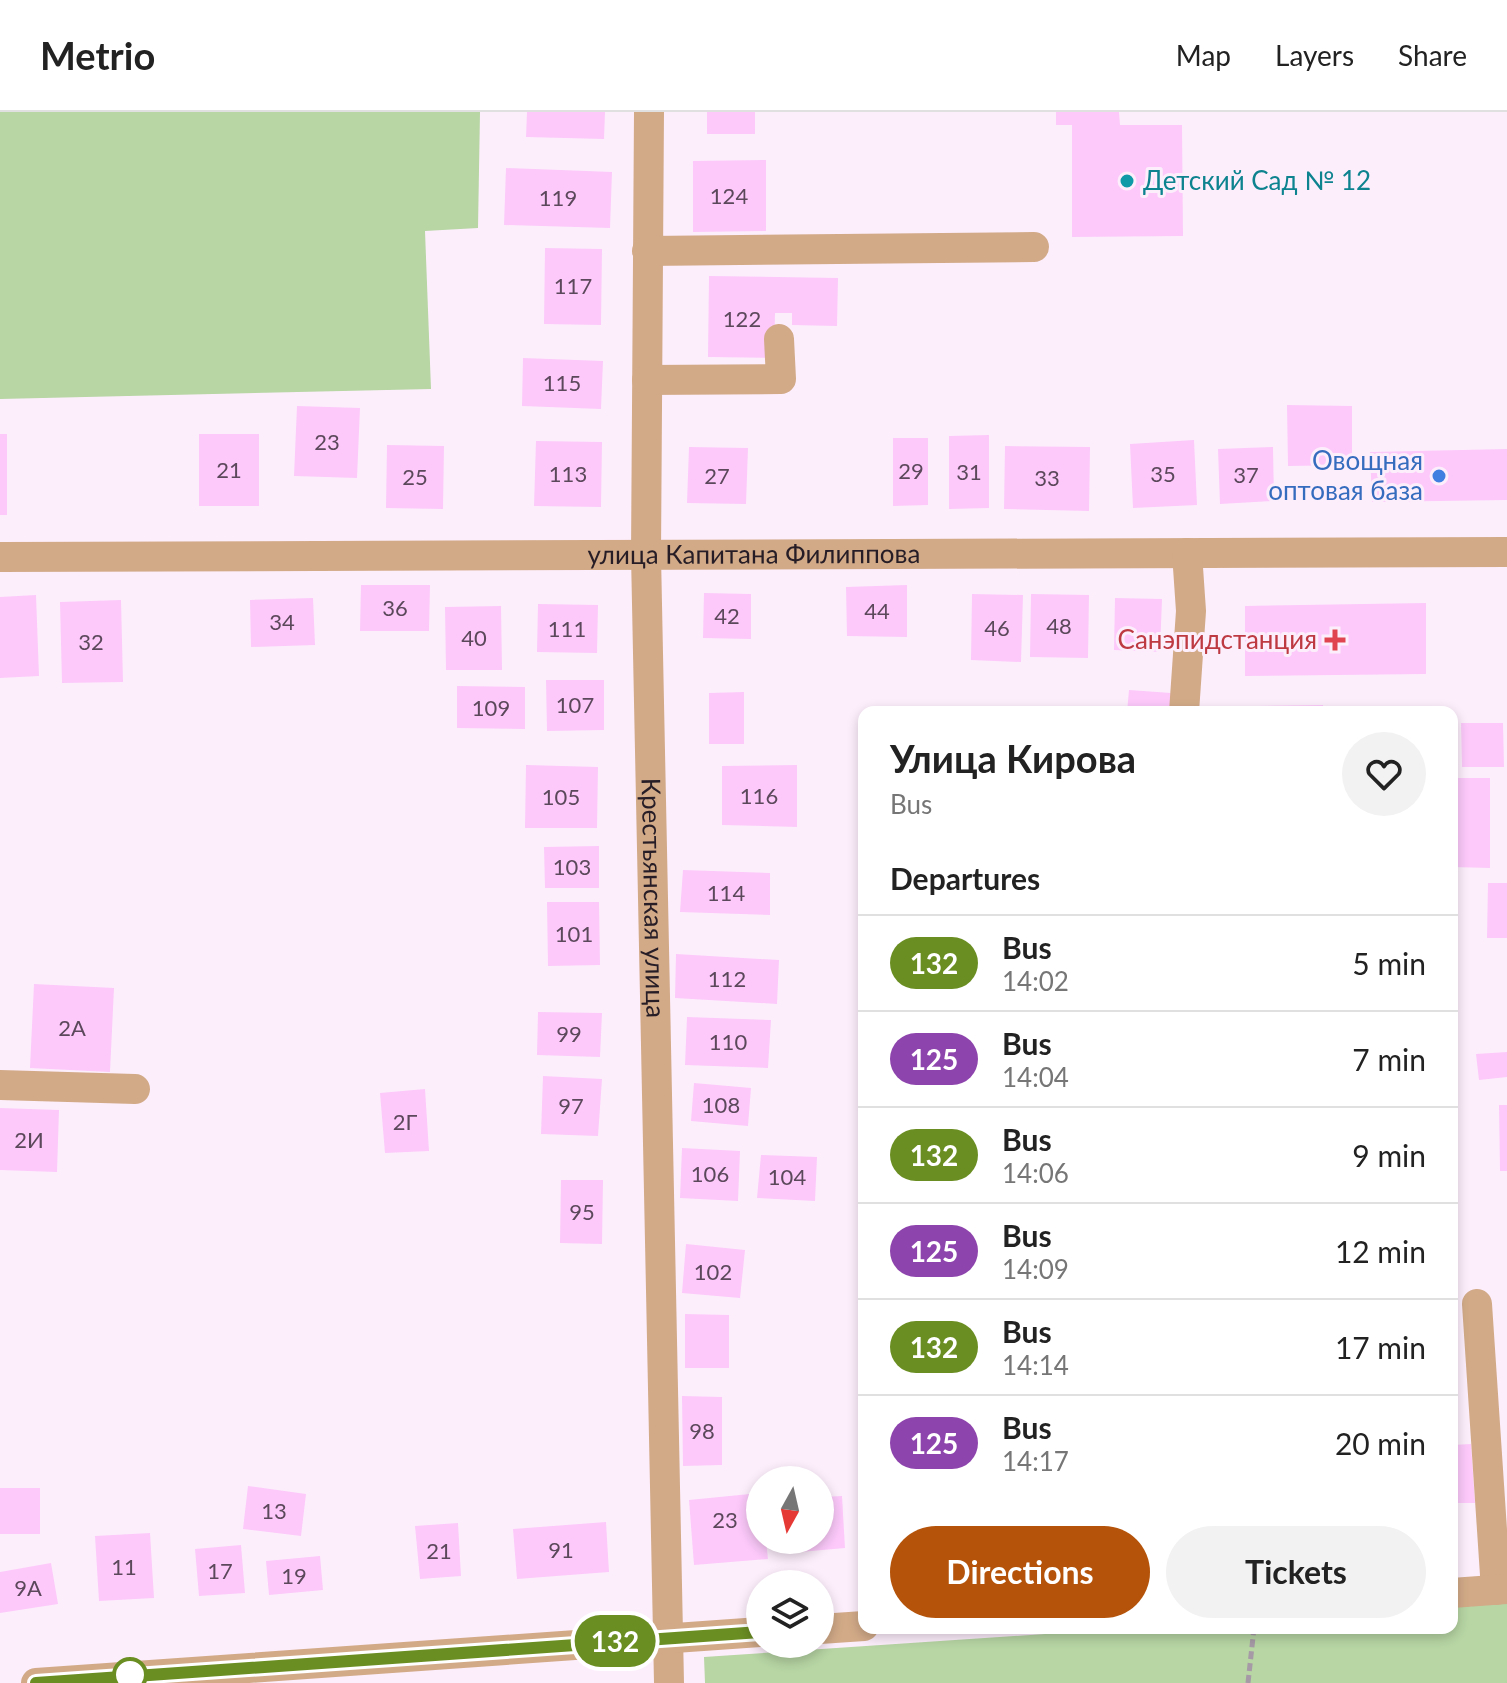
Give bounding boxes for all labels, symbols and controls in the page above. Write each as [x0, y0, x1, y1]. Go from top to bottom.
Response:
text: Metrio [40, 32, 155, 78]
text: Map [1176, 38, 1231, 72]
text: Layers [1275, 38, 1354, 72]
text: Share [1398, 38, 1467, 72]
place label: Детский Сад № 12 [1143, 164, 1371, 196]
marker: Детский Сад № 12 [1118, 172, 1136, 190]
house number: 124 [710, 182, 748, 209]
house number: 119 [539, 184, 577, 211]
house number: 117 [554, 272, 592, 299]
house number: 122 [723, 305, 761, 332]
house number: 115 [543, 369, 581, 396]
house number: 23 [314, 428, 340, 455]
place label: Овощная оптовая база [1268, 444, 1423, 506]
house number: 21 [216, 456, 242, 483]
house number: 29 [898, 457, 924, 484]
house number: 31 [956, 458, 982, 485]
house number: 113 [549, 460, 587, 487]
house number: 35 [1150, 460, 1176, 487]
house number: 37 [1233, 461, 1259, 488]
house number: 27 [704, 462, 730, 489]
house number: 25 [402, 463, 428, 490]
house number: 33 [1034, 464, 1060, 491]
marker: Овощная оптовая база [1430, 467, 1448, 485]
street label: улица Капитана Филиппова [588, 537, 920, 570]
house number: 36 [382, 594, 408, 621]
house number: 44 [864, 597, 890, 624]
house number: 42 [714, 602, 740, 629]
house number: 34 [269, 608, 295, 635]
house number: 48 [1046, 612, 1072, 639]
house number: 46 [984, 614, 1010, 641]
house number: 111 [548, 615, 586, 642]
place label: Санэпидстанция [1118, 623, 1317, 655]
house number: 40 [461, 624, 487, 651]
house number: 32 [78, 628, 104, 655]
marker: Санэпидстанция [1324, 629, 1346, 651]
house number: 107 [556, 691, 594, 718]
house number: 109 [472, 694, 510, 721]
button: heart [1342, 732, 1426, 816]
text: Улица Кирова [890, 735, 1136, 781]
street label: Крестьянская улица [636, 777, 672, 1018]
house number: 116 [740, 782, 778, 809]
house number: 105 [542, 783, 580, 810]
text: Bus [890, 788, 932, 820]
house number: 103 [553, 853, 591, 880]
text: Departures [890, 860, 1040, 896]
house number: 114 [707, 879, 745, 906]
house number: 101 [555, 920, 593, 947]
text: Bus [1002, 929, 1052, 965]
text: 5 min [1352, 945, 1426, 981]
text: 132 [910, 946, 958, 980]
house number: 112 [708, 965, 746, 992]
text: 14:02 [1002, 965, 1069, 997]
house number: 2А [58, 1014, 86, 1041]
house number: 99 [556, 1020, 582, 1047]
text: Bus [1002, 1025, 1052, 1061]
house number: 110 [709, 1028, 747, 1055]
text: 7 min [1352, 1041, 1426, 1077]
text: 125 [910, 1042, 958, 1076]
text: 14:04 [1002, 1061, 1069, 1093]
house number: 108 [702, 1091, 740, 1118]
house number: 97 [558, 1092, 584, 1119]
house number: 2Г [393, 1108, 417, 1135]
text: Bus [1002, 1121, 1052, 1157]
house number: 2И [14, 1126, 44, 1153]
text: 9 min [1352, 1137, 1426, 1173]
text: 132 [910, 1138, 958, 1172]
text: 14:06 [1002, 1157, 1069, 1189]
house number: 106 [691, 1160, 729, 1187]
house number: 104 [768, 1163, 806, 1190]
house number: 95 [569, 1198, 595, 1225]
text: Bus [1002, 1217, 1052, 1253]
text: 12 min [1335, 1233, 1426, 1269]
text: 125 [910, 1234, 958, 1268]
text: 14:09 [1002, 1253, 1069, 1285]
house number: 102 [694, 1258, 732, 1285]
text: Bus [1002, 1313, 1052, 1349]
text: 17 min [1335, 1329, 1426, 1365]
text: 132 [910, 1330, 958, 1364]
text: 14:14 [1002, 1349, 1069, 1381]
text: Bus [1002, 1409, 1052, 1445]
house number: 98 [689, 1417, 715, 1444]
text: 20 min [1335, 1425, 1426, 1461]
text: 125 [910, 1426, 958, 1460]
text: 14:17 [1002, 1445, 1069, 1477]
north arrow [746, 1466, 834, 1554]
map controls [746, 1466, 834, 1658]
house number: 13 [261, 1497, 287, 1524]
house number: 23 [712, 1506, 738, 1533]
button: Directions [890, 1526, 1150, 1618]
button: Tickets [1166, 1526, 1426, 1618]
house number: 91 [548, 1536, 574, 1563]
house number: 21 [426, 1537, 452, 1564]
house number: 11 [111, 1553, 137, 1580]
house number: 17 [207, 1557, 233, 1584]
house number: 19 [281, 1562, 307, 1589]
button: layers [746, 1570, 834, 1658]
house number: 9А [14, 1574, 42, 1601]
line badge: 132 [569, 1615, 661, 1667]
text: 132 [591, 1624, 639, 1658]
unlabelled marker [113, 1658, 147, 1683]

